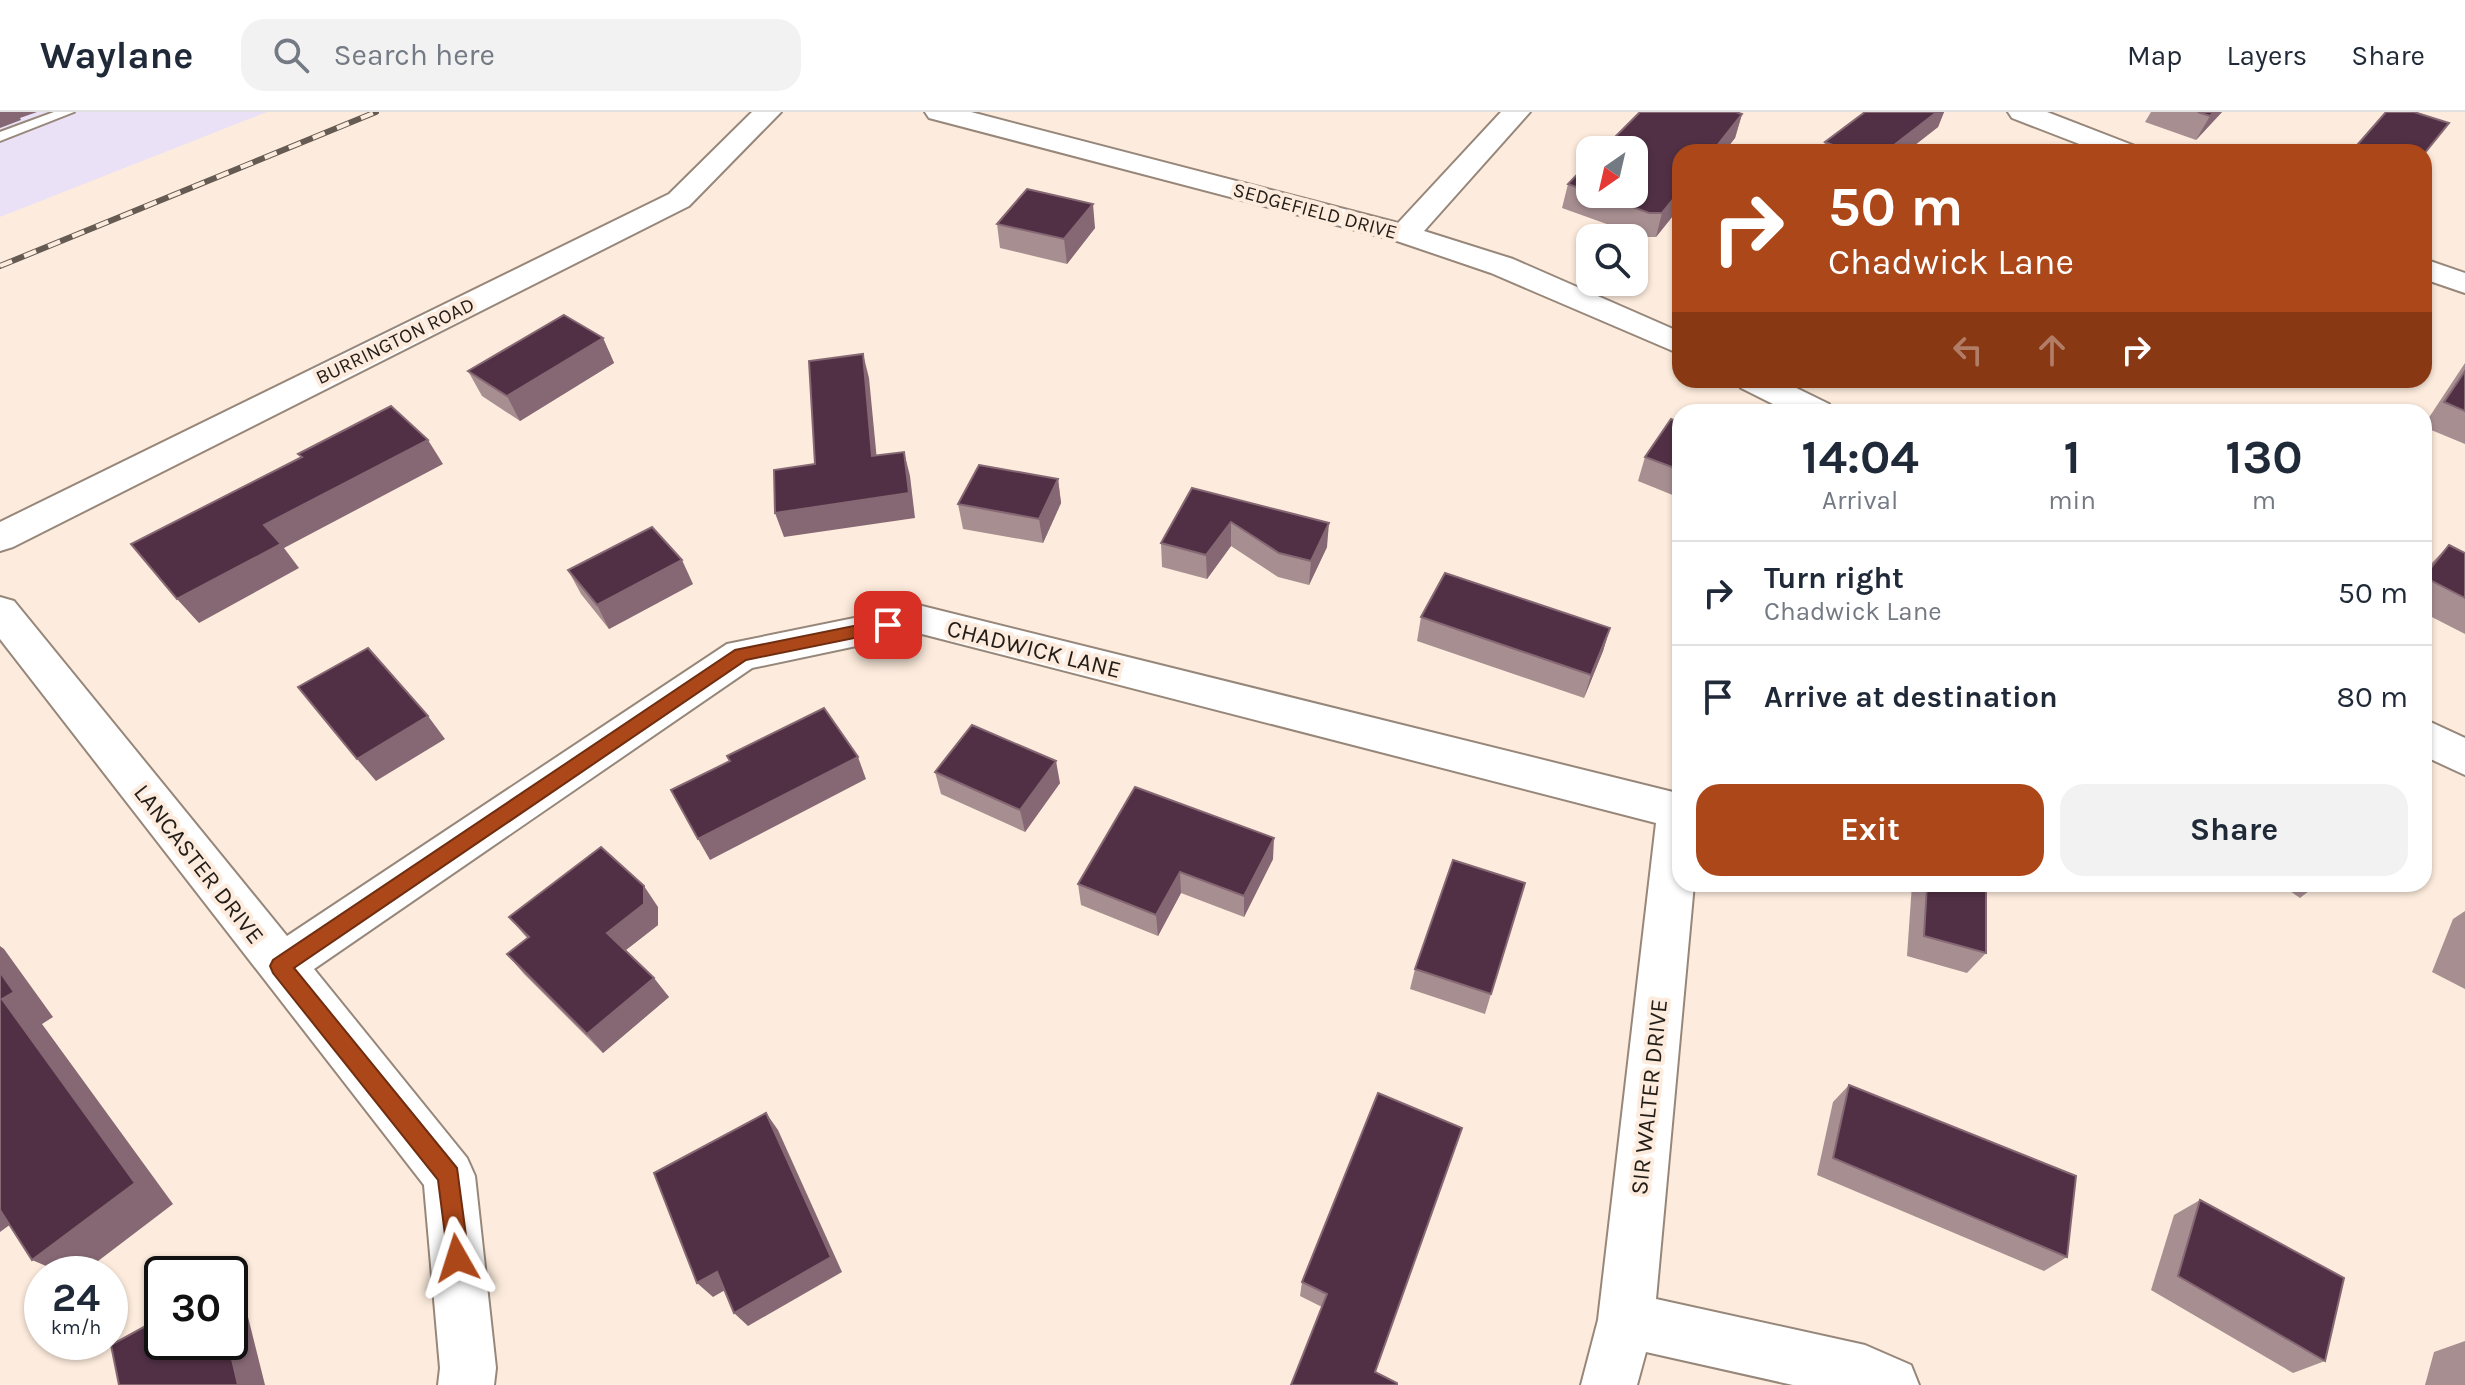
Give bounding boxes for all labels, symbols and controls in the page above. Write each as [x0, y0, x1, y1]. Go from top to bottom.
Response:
search box [241, 19, 801, 91]
text: Waylane [40, 33, 193, 78]
icon: search [269, 33, 313, 77]
text: Search here [333, 37, 495, 73]
text: Map [2127, 39, 2182, 72]
text: Layers [2226, 39, 2307, 72]
text: Share [2351, 39, 2425, 72]
north arrow [1576, 136, 1648, 208]
map controls [1576, 136, 1648, 296]
text: 50 m [1828, 174, 1963, 239]
icon: right [1696, 176, 1800, 280]
street label: SEDGEFIELD DRIVE [1230, 178, 1400, 244]
button: search [1576, 224, 1648, 296]
text: Chadwick Lane [1828, 241, 2074, 283]
street label: BURRINGTON ROAD [312, 293, 478, 389]
icon: left [1946, 328, 1990, 372]
icon: ahead [2030, 328, 2074, 372]
icon: right [2114, 328, 2158, 372]
text: 14:04 [1801, 429, 1919, 485]
text: 1 [2064, 429, 2081, 485]
text: 130 [2225, 429, 2303, 485]
text: Arrival [1822, 485, 1898, 516]
text: min [2048, 485, 2096, 516]
text: m [2252, 485, 2276, 516]
text: Turn right [1764, 560, 1904, 596]
icon: right [1696, 571, 1740, 615]
text: 50 m [2338, 575, 2408, 611]
pin [854, 591, 922, 659]
text: Chadwick Lane [1764, 596, 1942, 627]
icon: arrive [866, 603, 910, 647]
street label: CHADWICK LANE [944, 614, 1124, 684]
icon: arrive [1696, 675, 1740, 719]
text: Arrive at destination [1764, 679, 2058, 715]
text: 80 m [2337, 679, 2408, 715]
street label: LANCASTER DRIVE [128, 779, 270, 949]
button: Exit [1696, 784, 2044, 876]
button: Share [2060, 784, 2408, 876]
street label: SIR WALTER DRIVE [1625, 998, 1673, 1196]
position arrow [415, 1216, 499, 1300]
speed limit sign: 30 [144, 1256, 248, 1360]
text: 24 [52, 1274, 100, 1321]
text: km/h [51, 1316, 101, 1339]

